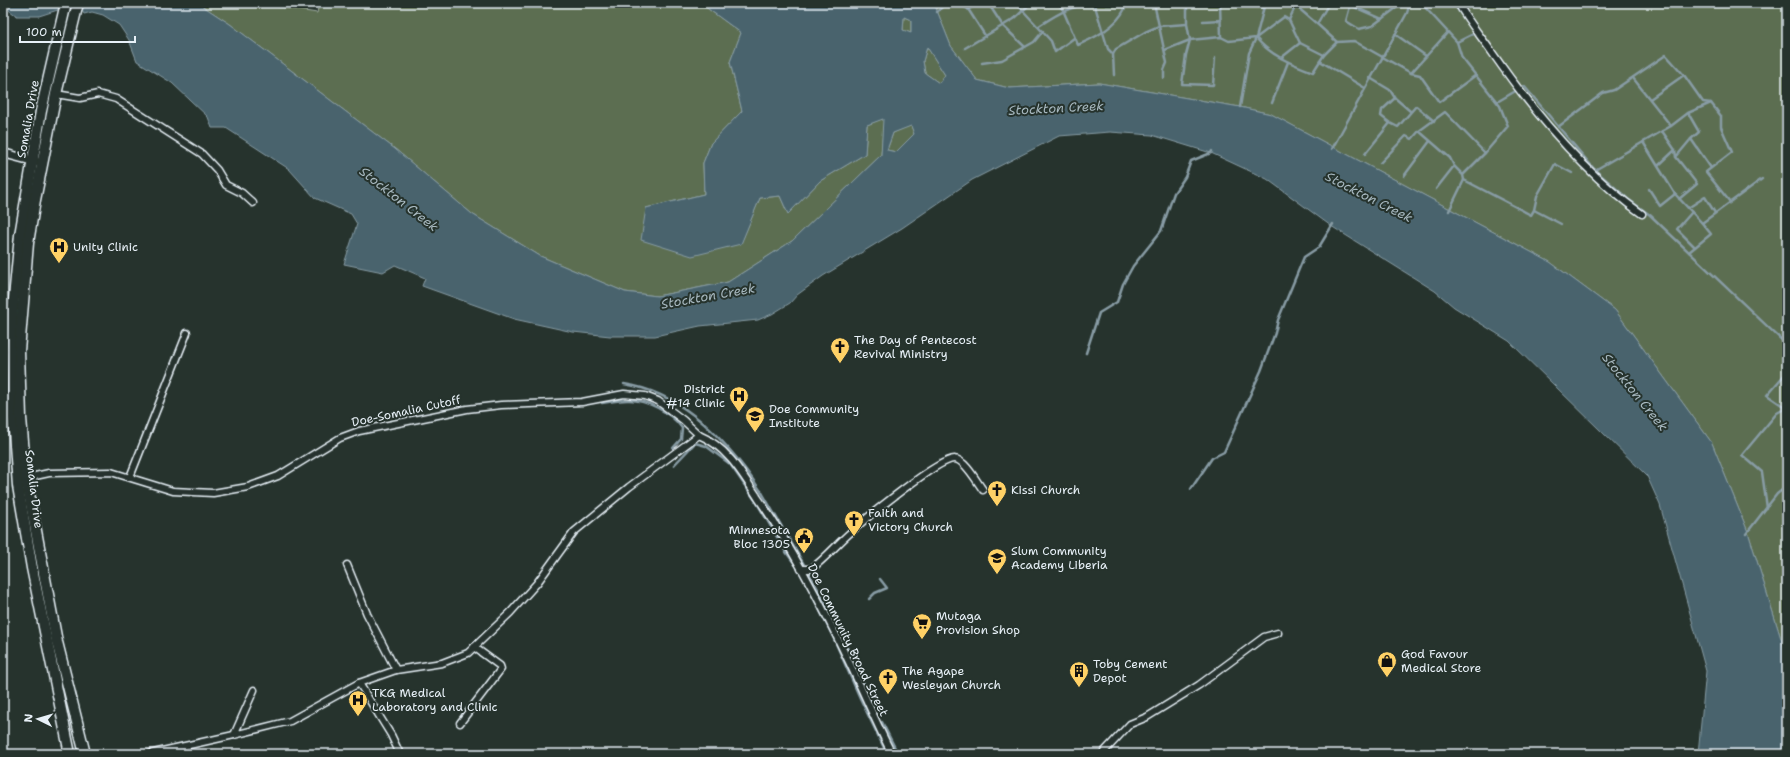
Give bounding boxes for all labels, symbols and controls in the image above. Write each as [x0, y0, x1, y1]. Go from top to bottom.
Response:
scale bar [20, 18, 135, 44]
text: 100 m [26, 24, 62, 40]
street label: Somalia Drive [13, 78, 43, 159]
water label: Stockton Creek [1008, 97, 1105, 119]
water label: Stockton Creek [356, 163, 442, 235]
water label: Stockton Creek [1323, 168, 1416, 227]
hospital icon: Unity Clinic [48, 236, 70, 264]
place label: Unity Clinic [73, 239, 138, 255]
water label: Stockton Creek [659, 279, 757, 313]
place label: The Day of Pentecost Revival Ministry [854, 332, 977, 362]
church icon: The Day of Pentecost Revival Ministry [829, 336, 851, 364]
water label: Stockton Creek [1598, 349, 1672, 435]
place label: District #14 Clinic [666, 381, 725, 411]
hospital icon: District #14 Clinic [728, 385, 750, 413]
street label: Doe-Somalia Cutoff [350, 391, 463, 430]
place label: Doe Community Institute [769, 401, 859, 431]
school or university icon: Doe Community Institute [744, 405, 766, 433]
street label: Somalia Drive [21, 449, 47, 529]
church icon: Kissi Church [986, 479, 1008, 507]
place label: Kissi Church [1011, 482, 1080, 498]
place label: Faith and Victory Church [868, 505, 953, 535]
church icon: Faith and Victory Church [843, 509, 865, 537]
place label: Minnesota Bloc 1305 [729, 522, 791, 552]
public building icon: Minnesota Bloc 1305 [793, 526, 815, 554]
place label: Slum Community Academy Liberia [1011, 543, 1108, 573]
school or university icon: Slum Community Academy Liberia [986, 547, 1008, 575]
street label: Doe Community Broad Street [804, 561, 892, 719]
place label: Mutaga Provision Shop [936, 608, 1020, 638]
supermarket icon: Mutaga Provision Shop [911, 612, 933, 640]
place label: God Favour Medical Store [1401, 646, 1481, 676]
shop icon: God Favour Medical Store [1376, 650, 1398, 678]
place label: Toby Cement Depot [1093, 656, 1167, 686]
building icon: Toby Cement Depot [1068, 660, 1090, 688]
place label: The Agape Wesleyan Church [902, 663, 1001, 693]
church icon: The Agape Wesleyan Church [877, 667, 899, 695]
place label: TKG Medical Laboratory and Clinic [372, 685, 498, 715]
hospital icon: TKG Medical Laboratory and Clinic [347, 689, 369, 717]
north arrow [18, 699, 58, 739]
text: N [21, 713, 36, 723]

